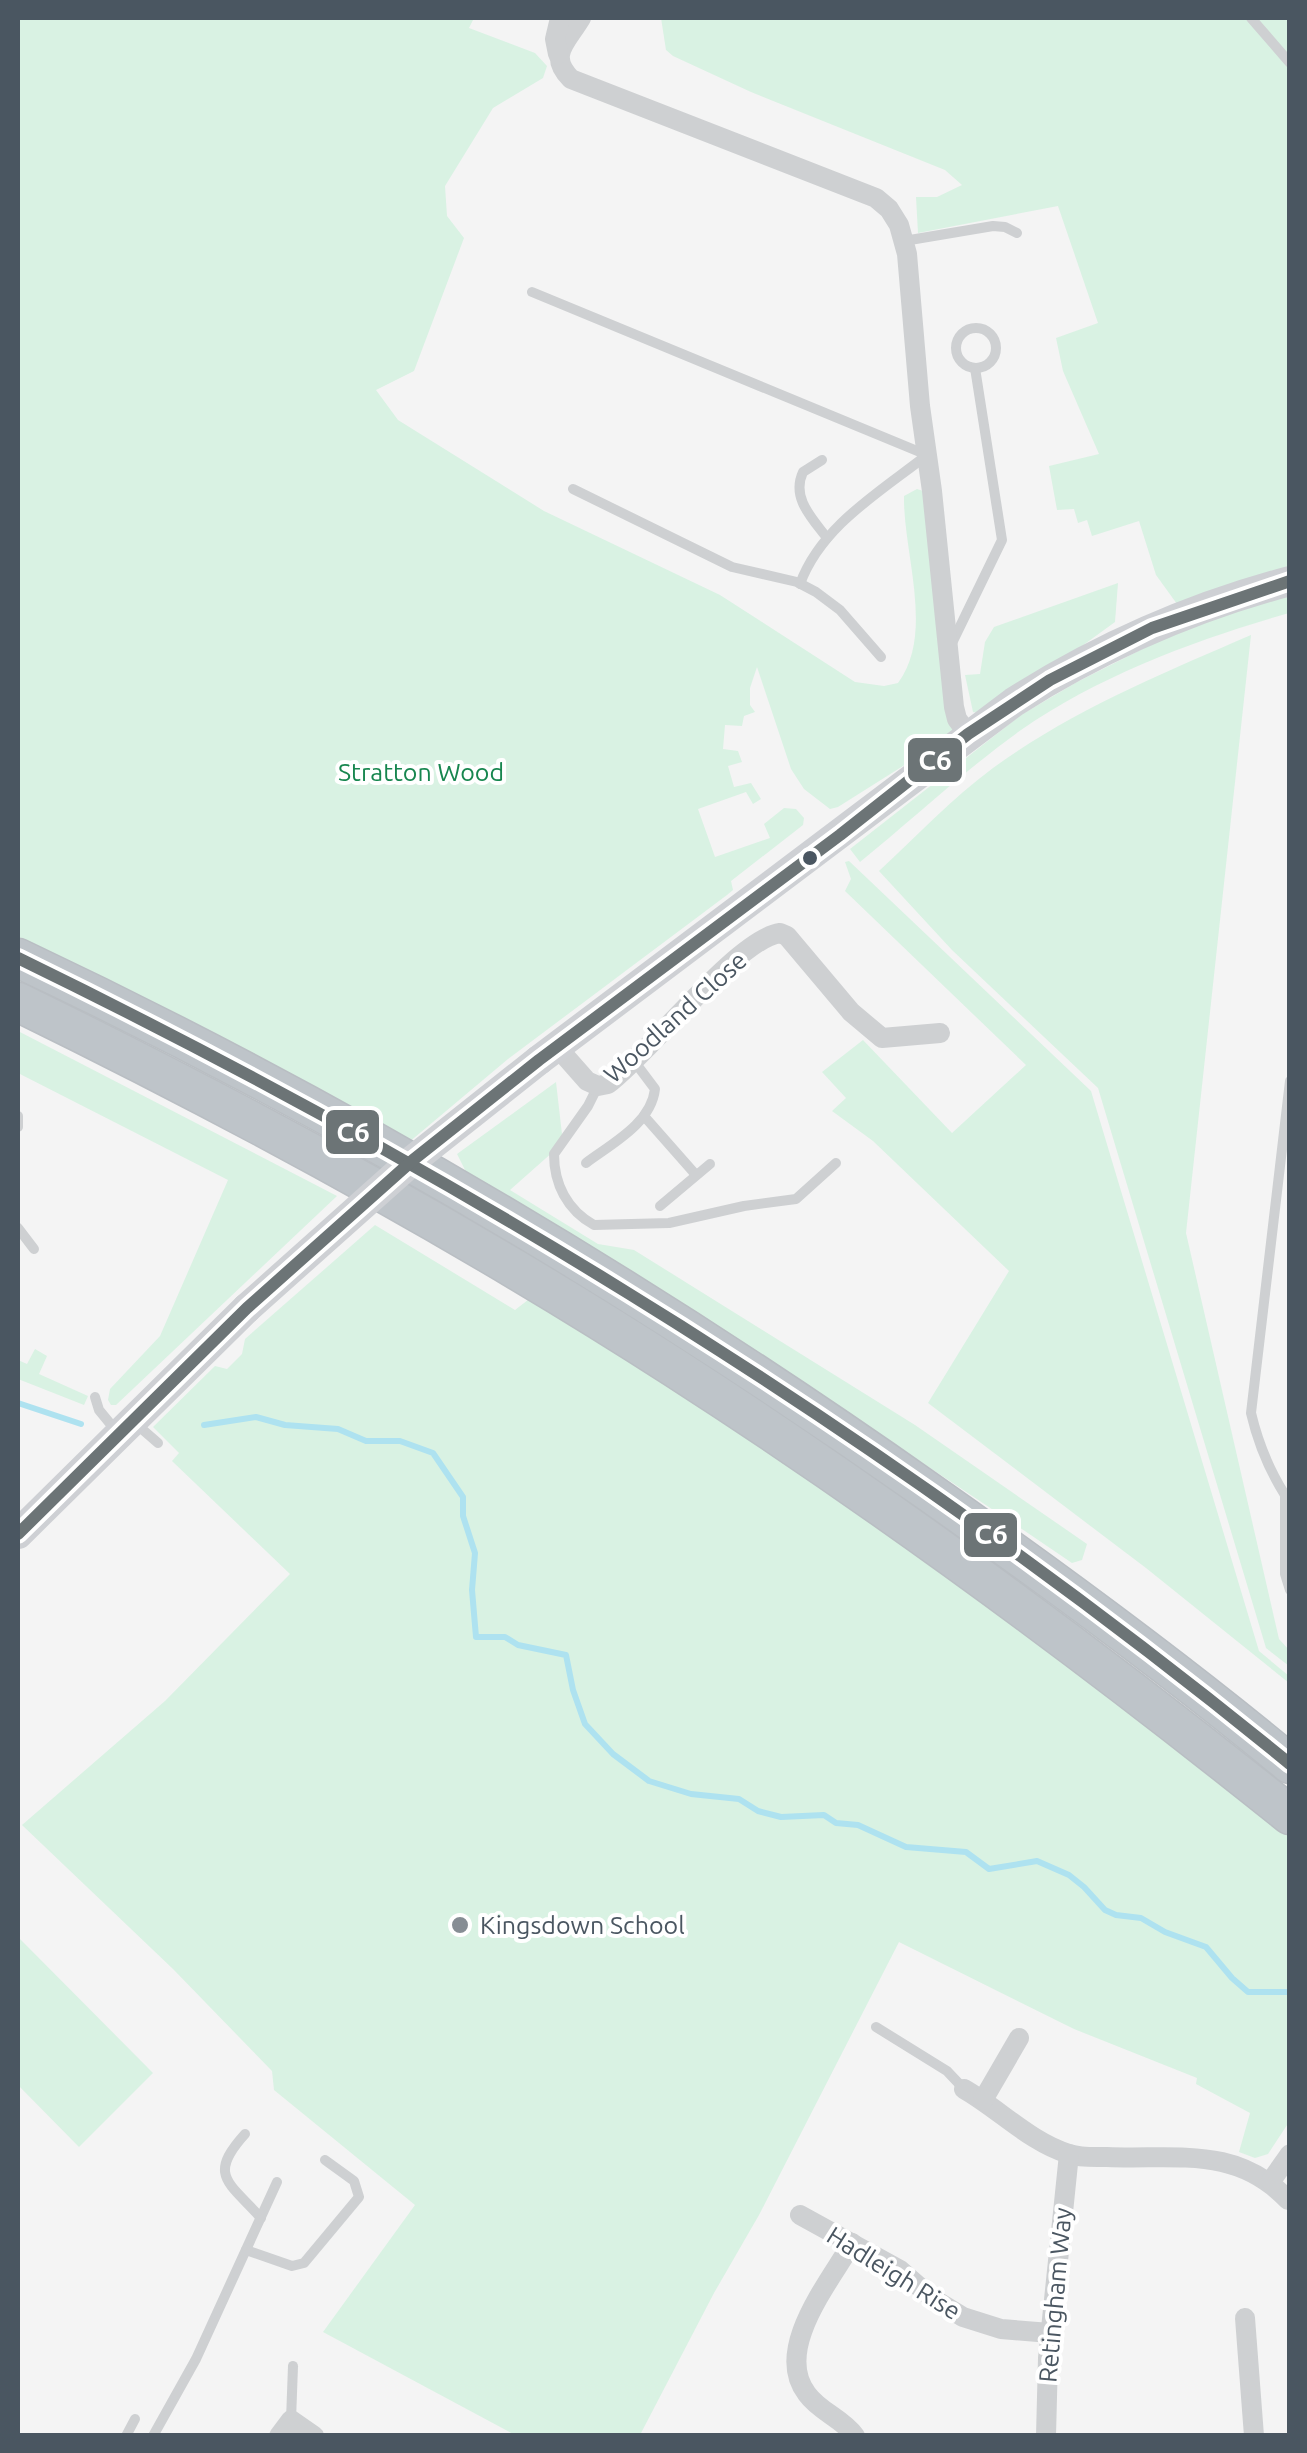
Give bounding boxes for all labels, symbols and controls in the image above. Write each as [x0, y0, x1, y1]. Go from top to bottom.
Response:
line badge: C6 [906, 736, 964, 784]
text: C6 [918, 744, 952, 775]
park label: Stratton Wood [338, 758, 504, 786]
unlabelled marker [800, 848, 820, 868]
street label: Woodland Close [598, 946, 752, 1088]
line badge: C6 [324, 1108, 381, 1156]
text: C6 [336, 1116, 370, 1147]
line badge: C6 [962, 1511, 1019, 1559]
text: C6 [974, 1518, 1008, 1549]
place label: Kingsdown School [480, 1911, 685, 1939]
marker: Kingsdown School [449, 1914, 471, 1936]
street label: Retingham Way [1033, 2206, 1077, 2384]
street label: Hadleigh Rise [822, 2221, 966, 2325]

